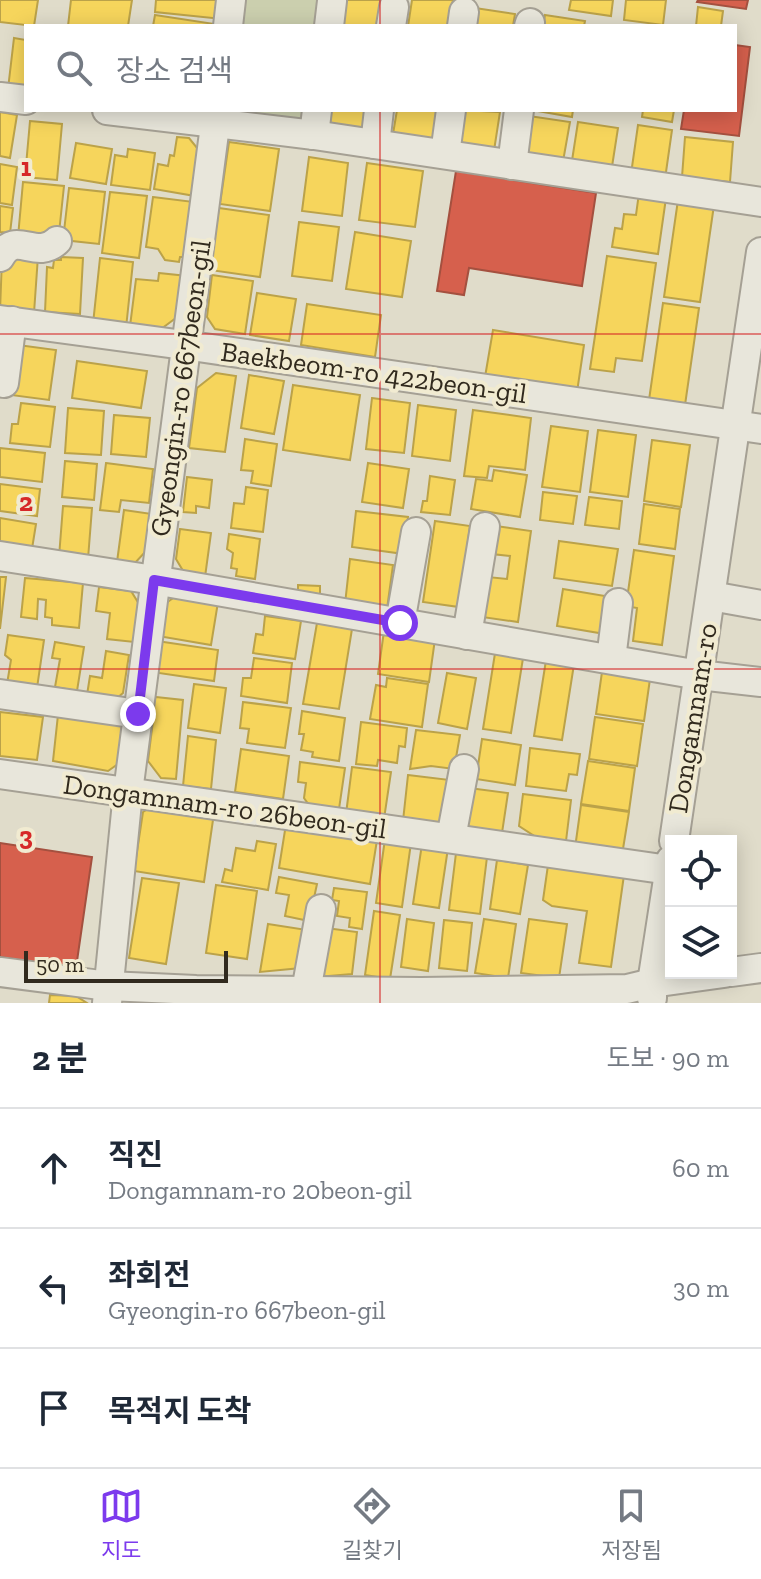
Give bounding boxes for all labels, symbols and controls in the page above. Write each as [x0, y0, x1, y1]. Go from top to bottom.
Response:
search box [24, 24, 737, 112]
icon: search [52, 46, 96, 90]
text: 장소 검색 [116, 53, 233, 89]
text: 1 [21, 151, 32, 183]
street label: Gyeongin-ro 667beon-gil [143, 238, 218, 538]
street label: Baekbeom-ro 422beon-gil [219, 335, 529, 410]
text: 2 [19, 486, 33, 518]
route start [382, 605, 418, 641]
street label: Dongamnam-ro [661, 621, 724, 815]
route end [120, 696, 156, 732]
street label: Dongamnam-ro 26beon-gil [61, 767, 389, 846]
text: 3 [19, 820, 33, 852]
map controls [665, 835, 737, 979]
button: locate [665, 835, 737, 907]
button: layers [665, 907, 737, 979]
scale bar [24, 947, 228, 983]
text: 50 m [36, 951, 84, 978]
text: 2 분 [32, 1038, 88, 1079]
text: 도보 · 90 m [607, 1042, 729, 1074]
text: 직진 [108, 1137, 163, 1173]
icon: ahead [32, 1146, 76, 1190]
text: 60 m [672, 1152, 729, 1184]
text: Dongamnam-ro 20beon-gil [108, 1174, 412, 1206]
text: 좌회전 [108, 1257, 191, 1293]
icon: left [32, 1266, 76, 1310]
text: 30 m [673, 1272, 729, 1304]
text: Gyeongin-ro 667beon-gil [108, 1294, 386, 1326]
icon: arrive [32, 1386, 76, 1430]
text: 목적지 도착 [108, 1393, 252, 1429]
tab: 지도 [99, 1484, 143, 1564]
tab: 길찾기 [342, 1484, 402, 1564]
tab: 저장됨 [601, 1484, 662, 1564]

